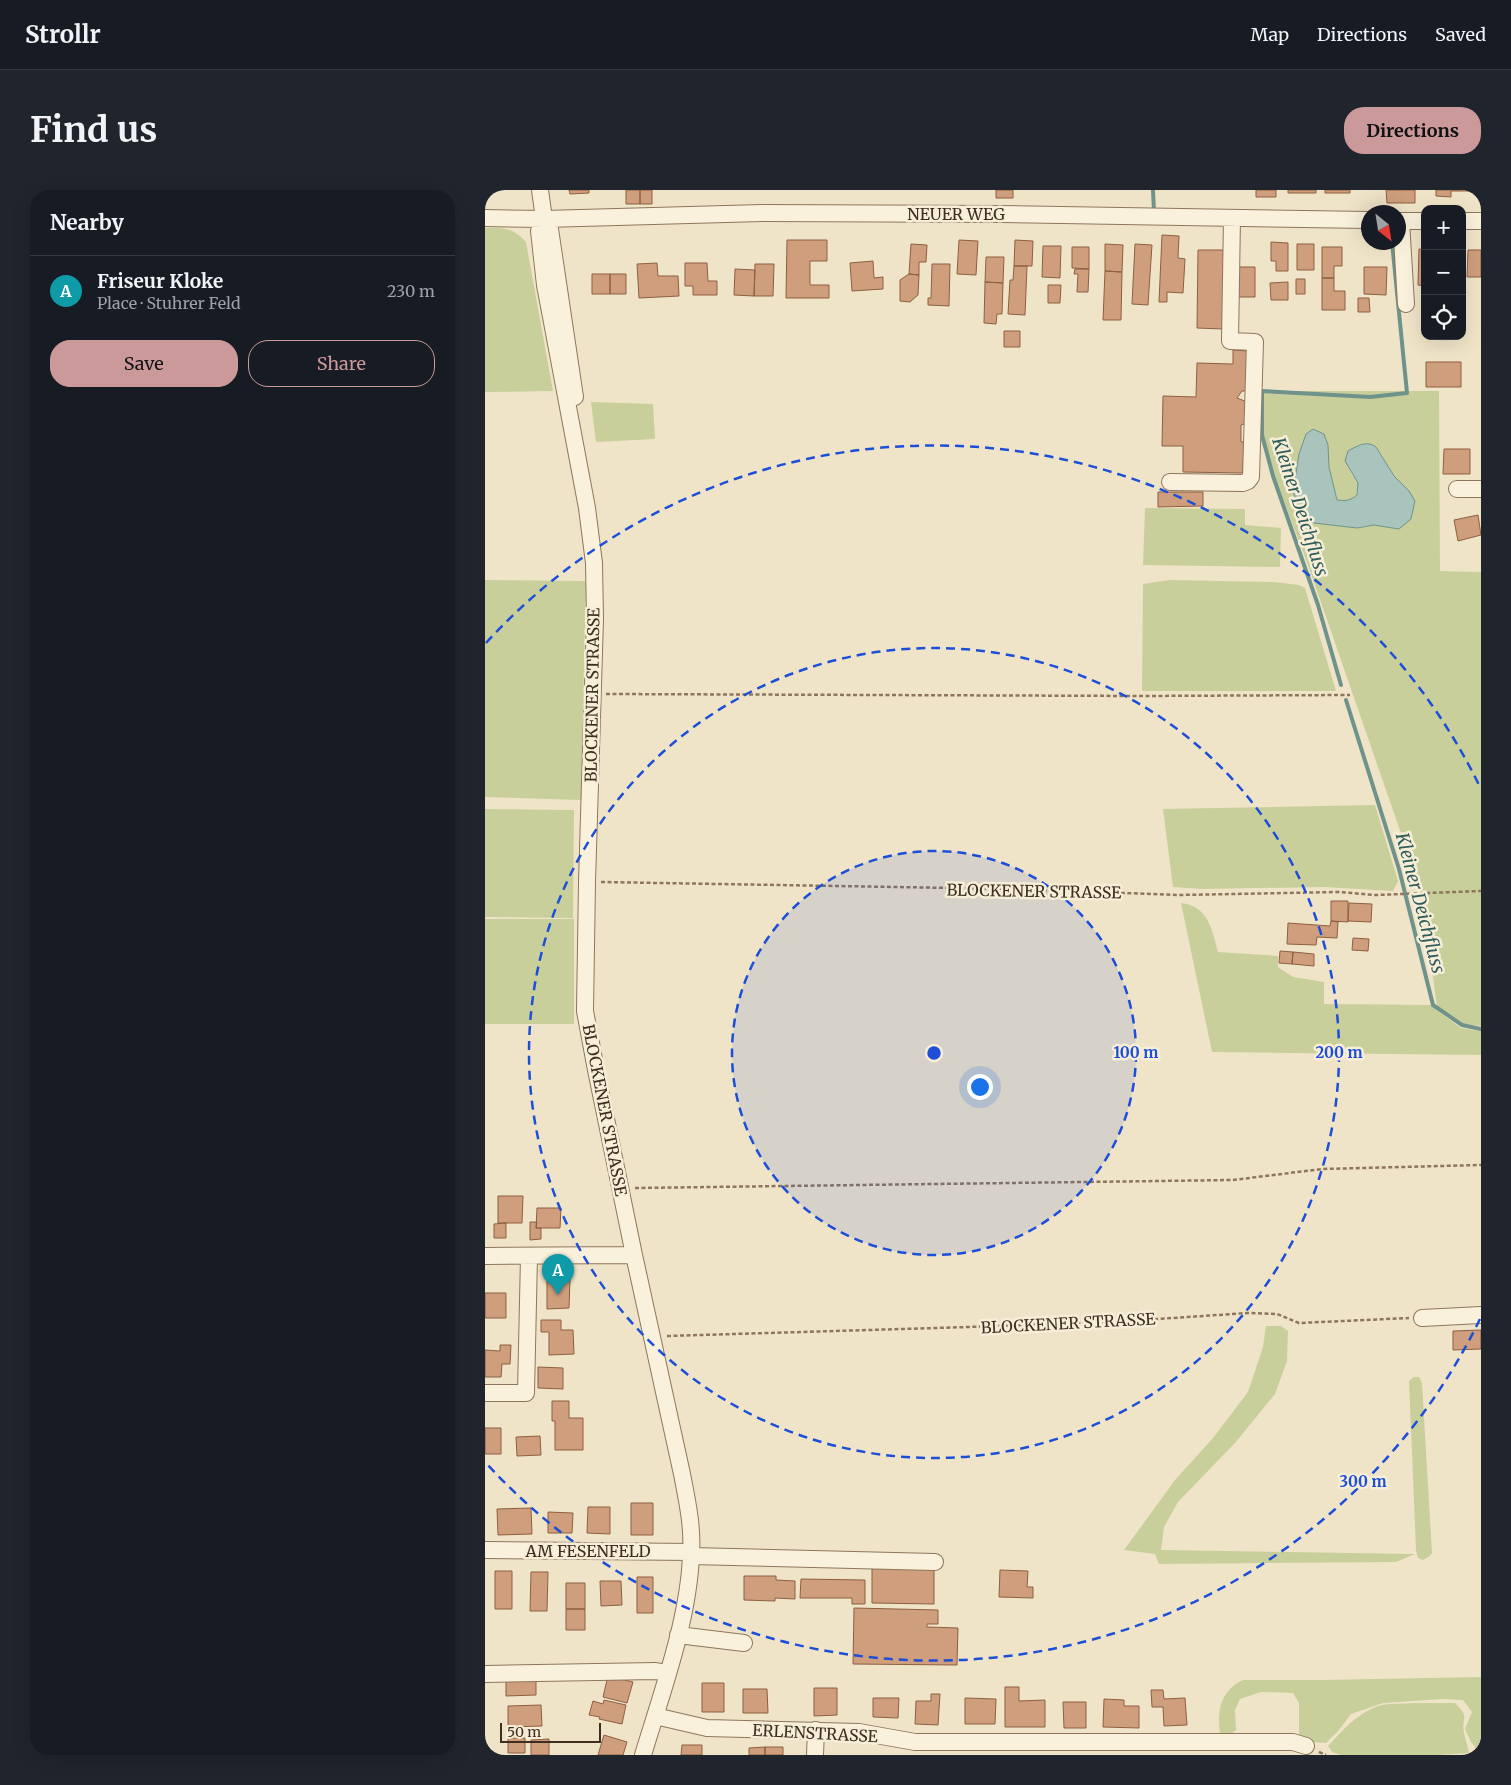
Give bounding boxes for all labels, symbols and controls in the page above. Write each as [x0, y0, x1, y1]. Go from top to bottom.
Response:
text: Strollr [25, 19, 101, 50]
text: Map [1251, 23, 1289, 46]
text: Directions [1317, 23, 1407, 46]
text: Saved [1435, 23, 1486, 46]
button: Directions [1344, 107, 1481, 154]
text: Find us [30, 108, 157, 152]
street label: NEUER WEG [907, 204, 1005, 224]
north arrow [1361, 205, 1406, 250]
map controls [1421, 205, 1466, 340]
button: + [1421, 205, 1466, 250]
text: Nearby [50, 209, 124, 236]
button: − [1421, 250, 1466, 295]
text: Friseur Kloke [97, 269, 223, 293]
text: A [60, 281, 72, 301]
text: 230 m [387, 281, 435, 301]
text: Place · Stuhrer Feld [97, 293, 241, 313]
button: locate [1421, 295, 1466, 340]
button: Save [50, 340, 238, 387]
button: Share [248, 340, 435, 387]
water label: Kleiner Deichfluss [1267, 433, 1334, 579]
street label: BLOCKENER STRASSE [580, 607, 604, 783]
water label: Kleiner Deichfluss [1390, 829, 1450, 976]
street label: BLOCKENER STRASSE [946, 879, 1122, 903]
street label: BLOCKENER STRASSE [579, 1022, 632, 1199]
text: 100 m [1114, 1043, 1158, 1062]
text: 200 m [1315, 1043, 1363, 1062]
centre of rings [925, 1044, 943, 1062]
your location [967, 1074, 993, 1100]
pin: A [542, 1254, 574, 1295]
street label: BLOCKENER STRASSE [980, 1308, 1157, 1338]
text: 300 m [1339, 1472, 1387, 1491]
street label: AM FESENFELD [524, 1541, 651, 1561]
scale bar [500, 1720, 601, 1743]
street label: ERLENSTRASSE [752, 1720, 879, 1746]
text: 50 m [507, 1723, 541, 1741]

